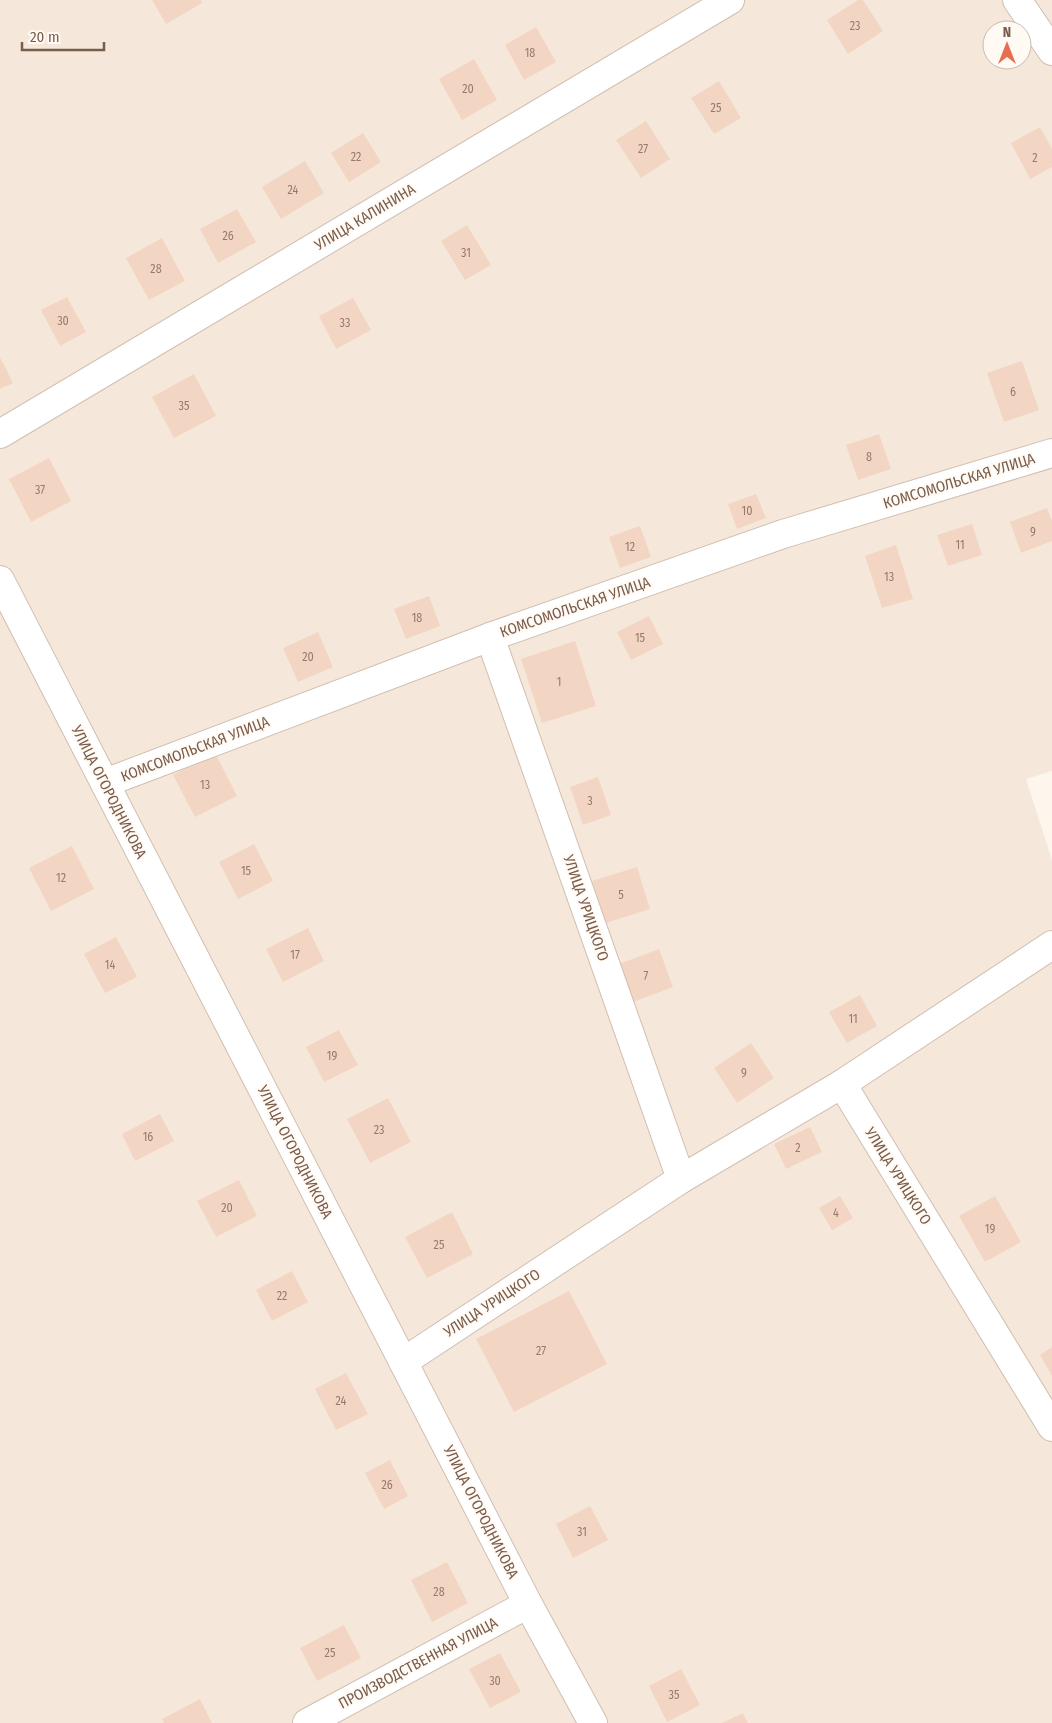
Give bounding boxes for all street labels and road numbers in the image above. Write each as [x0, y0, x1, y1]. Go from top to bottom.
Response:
street label: УЛИЦА КАЛИНИНА [310, 180, 419, 255]
street label: КОМСОМОЛЬСКАЯ УЛИЦА [881, 449, 1037, 513]
street label: КОМСОМОЛЬСКАЯ УЛИЦА [498, 573, 653, 641]
street label: КОМСОМОЛЬСКАЯ УЛИЦА [118, 712, 272, 786]
street label: УЛИЦА ОГОРОДНИКОВА [67, 721, 150, 862]
street label: УЛИЦА УРИЦКОГО [559, 851, 613, 964]
street label: УЛИЦА ОГОРОДНИКОВА [253, 1081, 336, 1222]
street label: УЛИЦА УРИЦКОГО [860, 1123, 935, 1228]
street label: УЛИЦА УРИЦКОГО [440, 1265, 544, 1341]
street label: УЛИЦА ОГОРОДНИКОВА [439, 1441, 522, 1582]
street label: ПРОИЗВОДСТВЕННАЯ УЛИЦА [335, 1613, 501, 1713]

